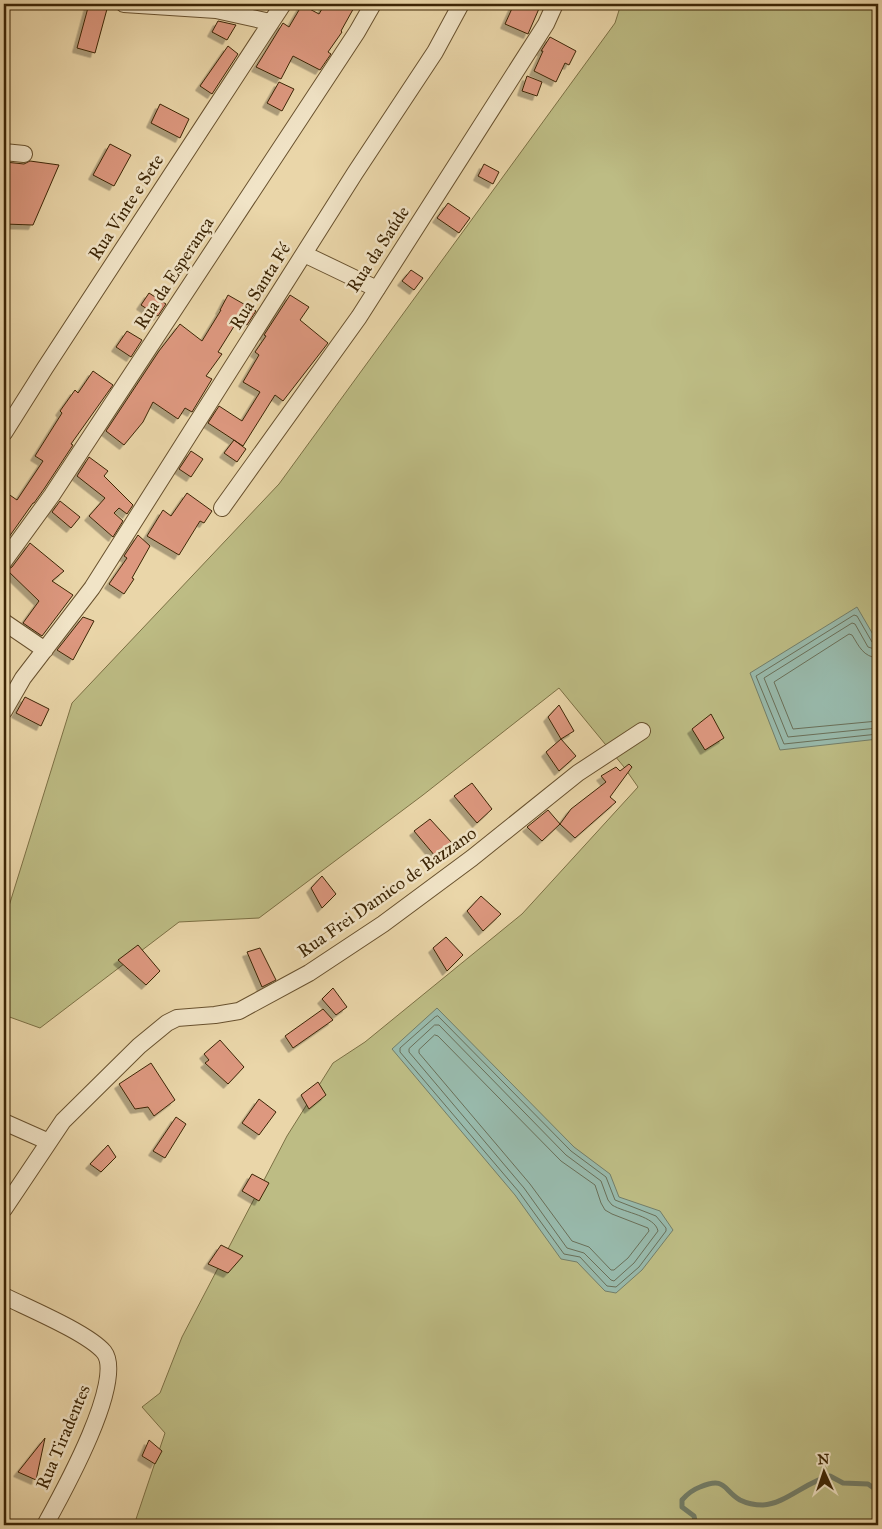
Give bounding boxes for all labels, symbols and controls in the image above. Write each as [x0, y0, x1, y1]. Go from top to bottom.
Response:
street label: Rua Vinte e Sete [84, 150, 168, 264]
street label: Rua da Saúde [342, 202, 414, 296]
street label: Rua da Esperança [130, 212, 219, 333]
street label: Rua Santa Fé [225, 238, 296, 333]
street label: Rua Frei Damico de Bazzano [293, 822, 481, 962]
street label: Rua Tiradentes [31, 1381, 95, 1493]
north arrow [800, 1446, 850, 1496]
text: N [817, 1451, 830, 1468]

